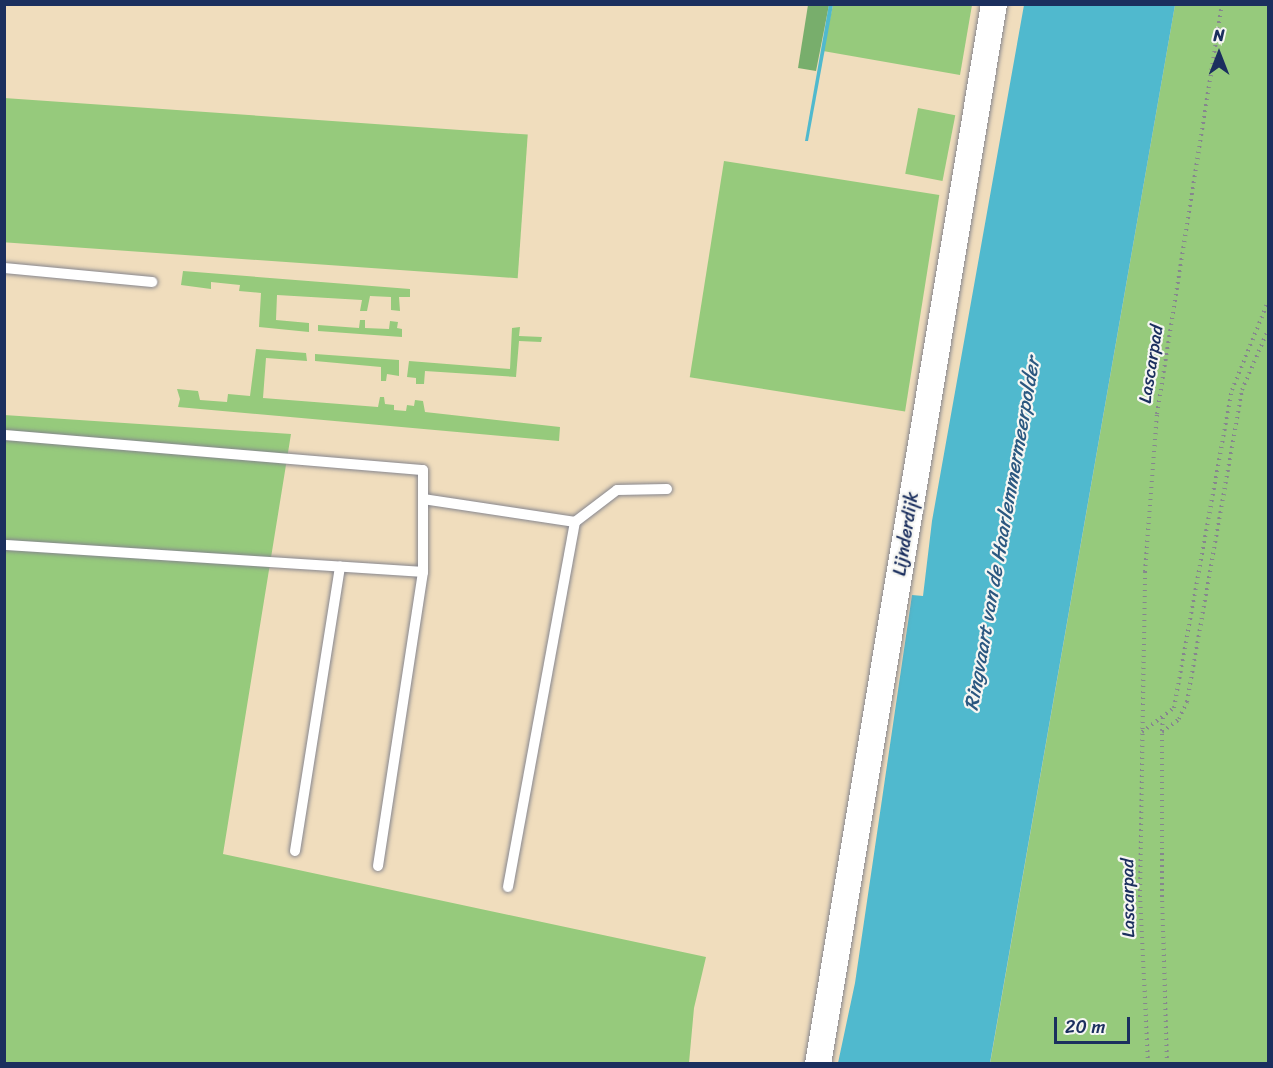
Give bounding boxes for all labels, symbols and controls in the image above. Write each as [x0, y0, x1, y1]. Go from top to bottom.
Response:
text: N [1213, 21, 1225, 50]
north arrow [1189, 24, 1249, 84]
street label: Lascarpad [1134, 323, 1168, 405]
water label: Ringvaart van de Haarlemmermeerpolder [959, 356, 1045, 712]
street label: Lijnderdijk [889, 491, 923, 577]
street label: Lascarpad [1117, 858, 1139, 938]
scale bar [1057, 1005, 1134, 1043]
text: 20 m [1065, 1011, 1105, 1043]

